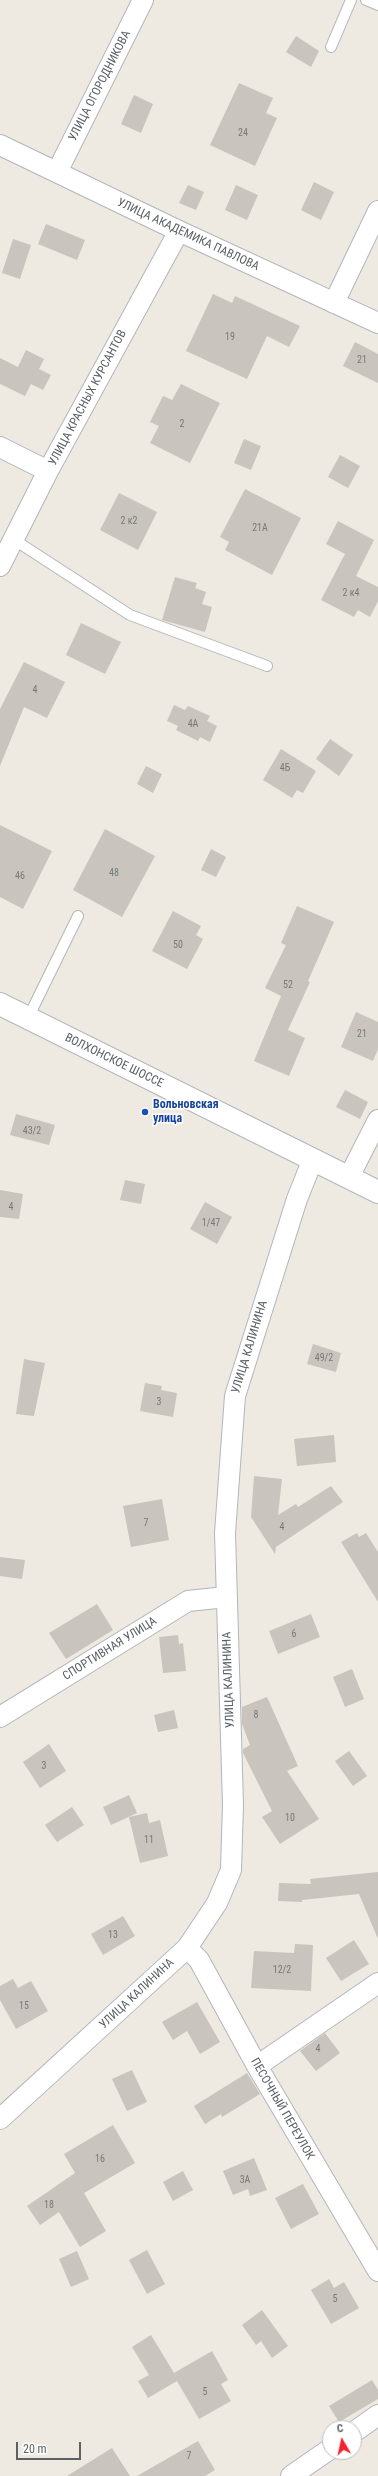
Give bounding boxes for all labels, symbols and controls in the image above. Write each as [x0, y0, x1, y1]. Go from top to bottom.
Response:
street label: УЛИЦА ОГОРОДНИКОВА [66, 28, 134, 144]
house number: 24 [238, 127, 248, 139]
street label: УЛИЦА АКАДЕМИКА ПАВЛОВА [115, 196, 261, 274]
street label: УЛИЦА КРАСНЫХ КУРСАНТОВ [46, 328, 130, 468]
house number: 19 [225, 331, 235, 343]
house number: 21 [357, 354, 367, 366]
house number: 2 [180, 418, 184, 430]
house number: 2 к2 [121, 515, 137, 527]
house number: 21А [252, 522, 268, 534]
house number: 2 к4 [343, 587, 359, 599]
house number: 4 [33, 684, 37, 696]
house number: 4А [188, 718, 198, 730]
house number: 4Б [280, 762, 290, 774]
house number: 48 [109, 867, 119, 879]
house number: 46 [15, 870, 25, 882]
house number: 50 [173, 939, 183, 951]
house number: 52 [283, 979, 293, 991]
house number: 21 [357, 1028, 367, 1040]
street label: ВОЛХОНСКОЕ ШОССЕ [62, 1031, 166, 1091]
place label: Вольновская улица [153, 1098, 219, 1126]
marker: Вольновская улица [140, 1107, 150, 1117]
house number: 43/2 [23, 1125, 41, 1137]
house number: 4 [9, 1201, 13, 1213]
house number: 1/47 [202, 1217, 220, 1229]
street label: УЛИЦА КАЛИНИНА [229, 1299, 271, 1395]
house number: 49/2 [315, 1352, 333, 1364]
house number: 3 [157, 1396, 161, 1408]
house number: 7 [144, 1517, 148, 1529]
house number: 4 [280, 1521, 284, 1533]
street label: СПОРТИВНАЯ УЛИЦА [60, 1614, 160, 1684]
house number: 6 [292, 1628, 296, 1640]
street label: УЛИЦА КАЛИНИНА [220, 1632, 238, 1728]
house number: 8 [254, 1709, 258, 1721]
house number: 3 [42, 1760, 46, 1772]
house number: 10 [285, 1812, 295, 1824]
house number: 11 [144, 1834, 154, 1846]
house number: 13 [108, 1929, 118, 1941]
street label: УЛИЦА КАЛИНИНА [97, 1956, 177, 2032]
house number: 12/2 [273, 1964, 291, 1976]
house number: 15 [19, 2000, 29, 2012]
house number: 4 [316, 2043, 320, 2055]
street label: ПЕСОЧНЫЙ ПЕРЕУЛОК [247, 2056, 317, 2162]
house number: 16 [95, 2153, 105, 2165]
house number: 3А [240, 2174, 250, 2186]
house number: 18 [44, 2199, 54, 2211]
house number: 5 [333, 2293, 337, 2305]
house number: 5 [203, 2386, 207, 2398]
north arrow [322, 2420, 362, 2460]
text: С [336, 2422, 344, 2436]
scale bar [18, 2434, 83, 2460]
text: 20 m [23, 2442, 47, 2456]
house number: 7 [187, 2450, 191, 2462]

